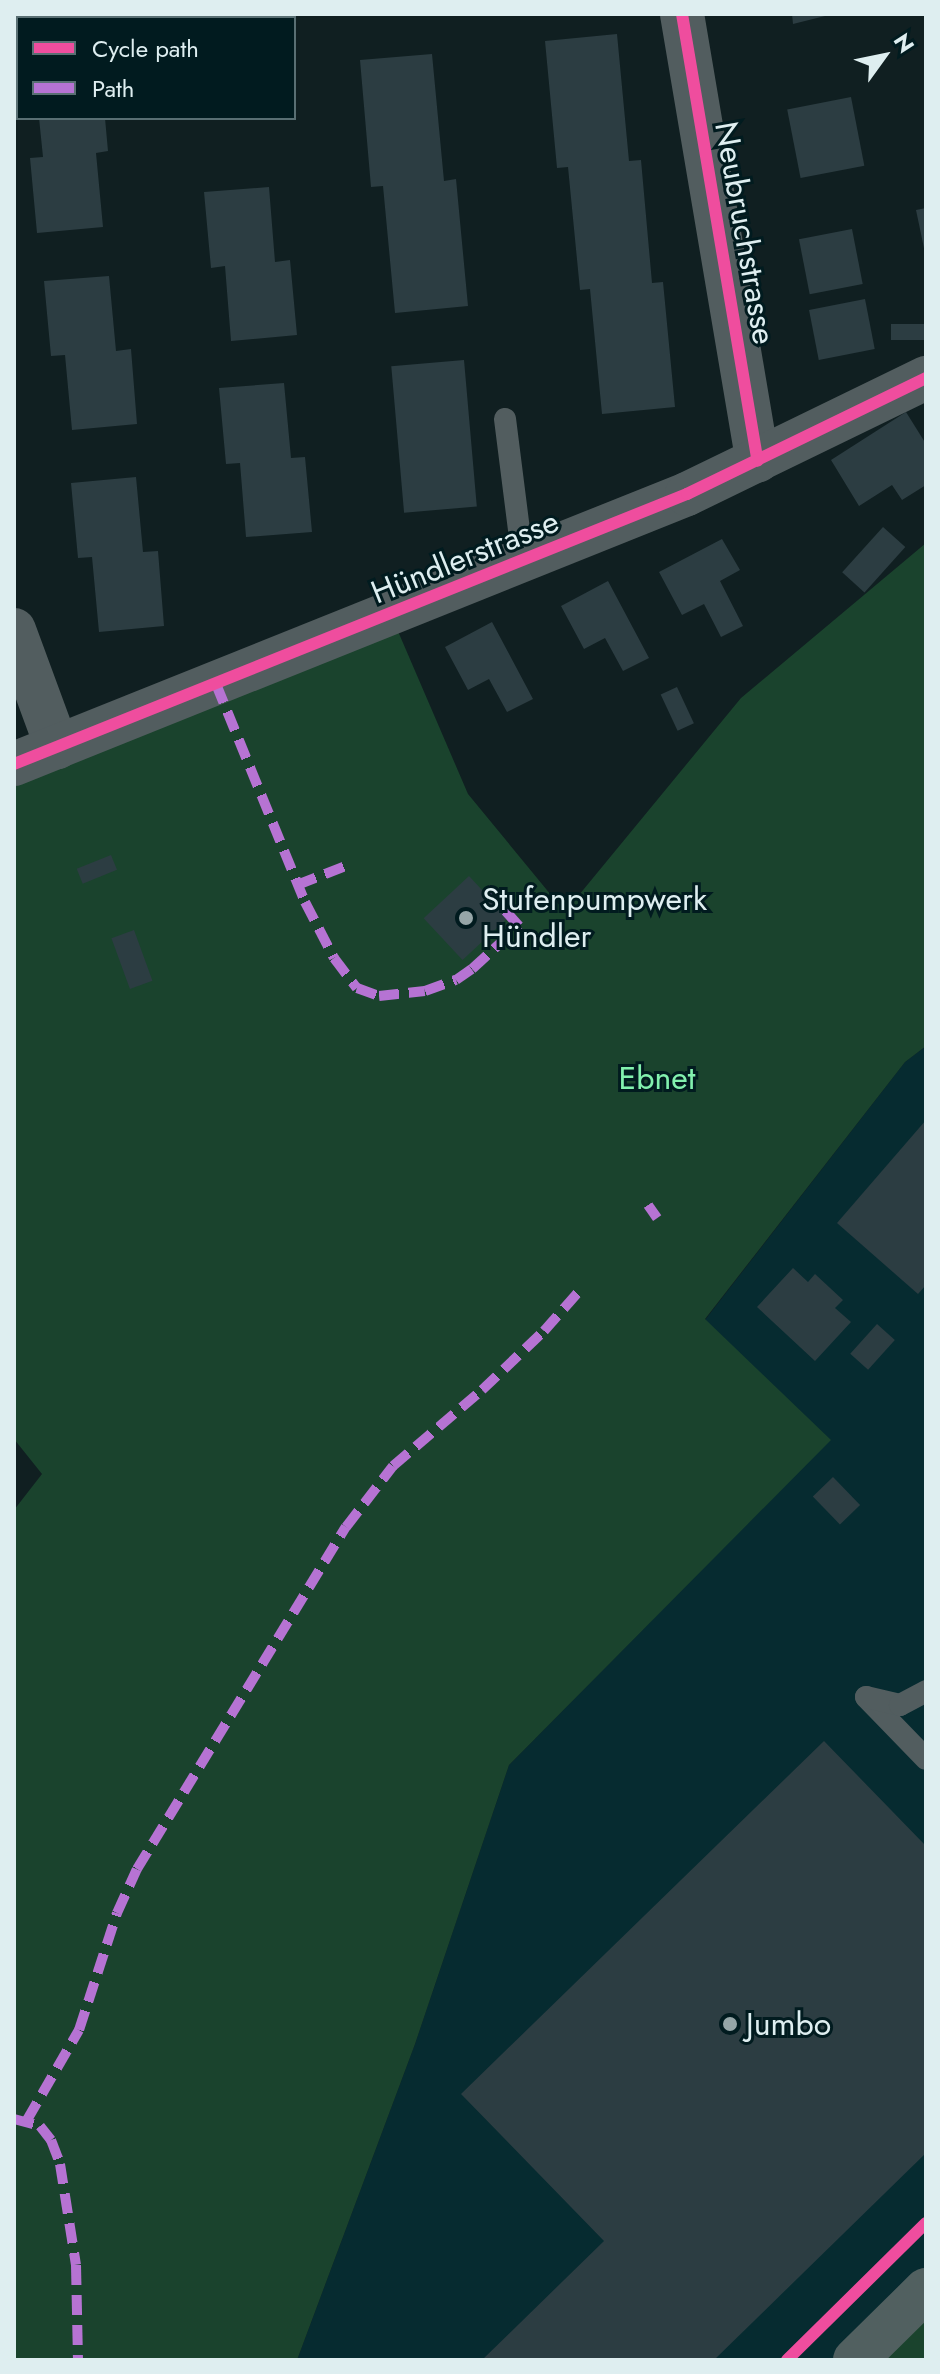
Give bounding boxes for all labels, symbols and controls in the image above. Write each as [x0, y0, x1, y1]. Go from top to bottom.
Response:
legend [16, 16, 296, 120]
north arrow [844, 16, 924, 96]
text: N [886, 27, 922, 59]
text: Cycle path [92, 31, 199, 66]
text: Path [92, 71, 134, 106]
street label: Neubruchstrasse [707, 119, 783, 347]
street label: Hündlerstrasse [366, 502, 564, 612]
place label: Stufenpumpwerk Hündler [482, 881, 707, 956]
marker: Stufenpumpwerk Hündler [457, 909, 475, 927]
park label: Ebnet [619, 1059, 695, 1097]
place label: Jumbo [746, 2005, 831, 2043]
marker: Jumbo [721, 2015, 739, 2033]

